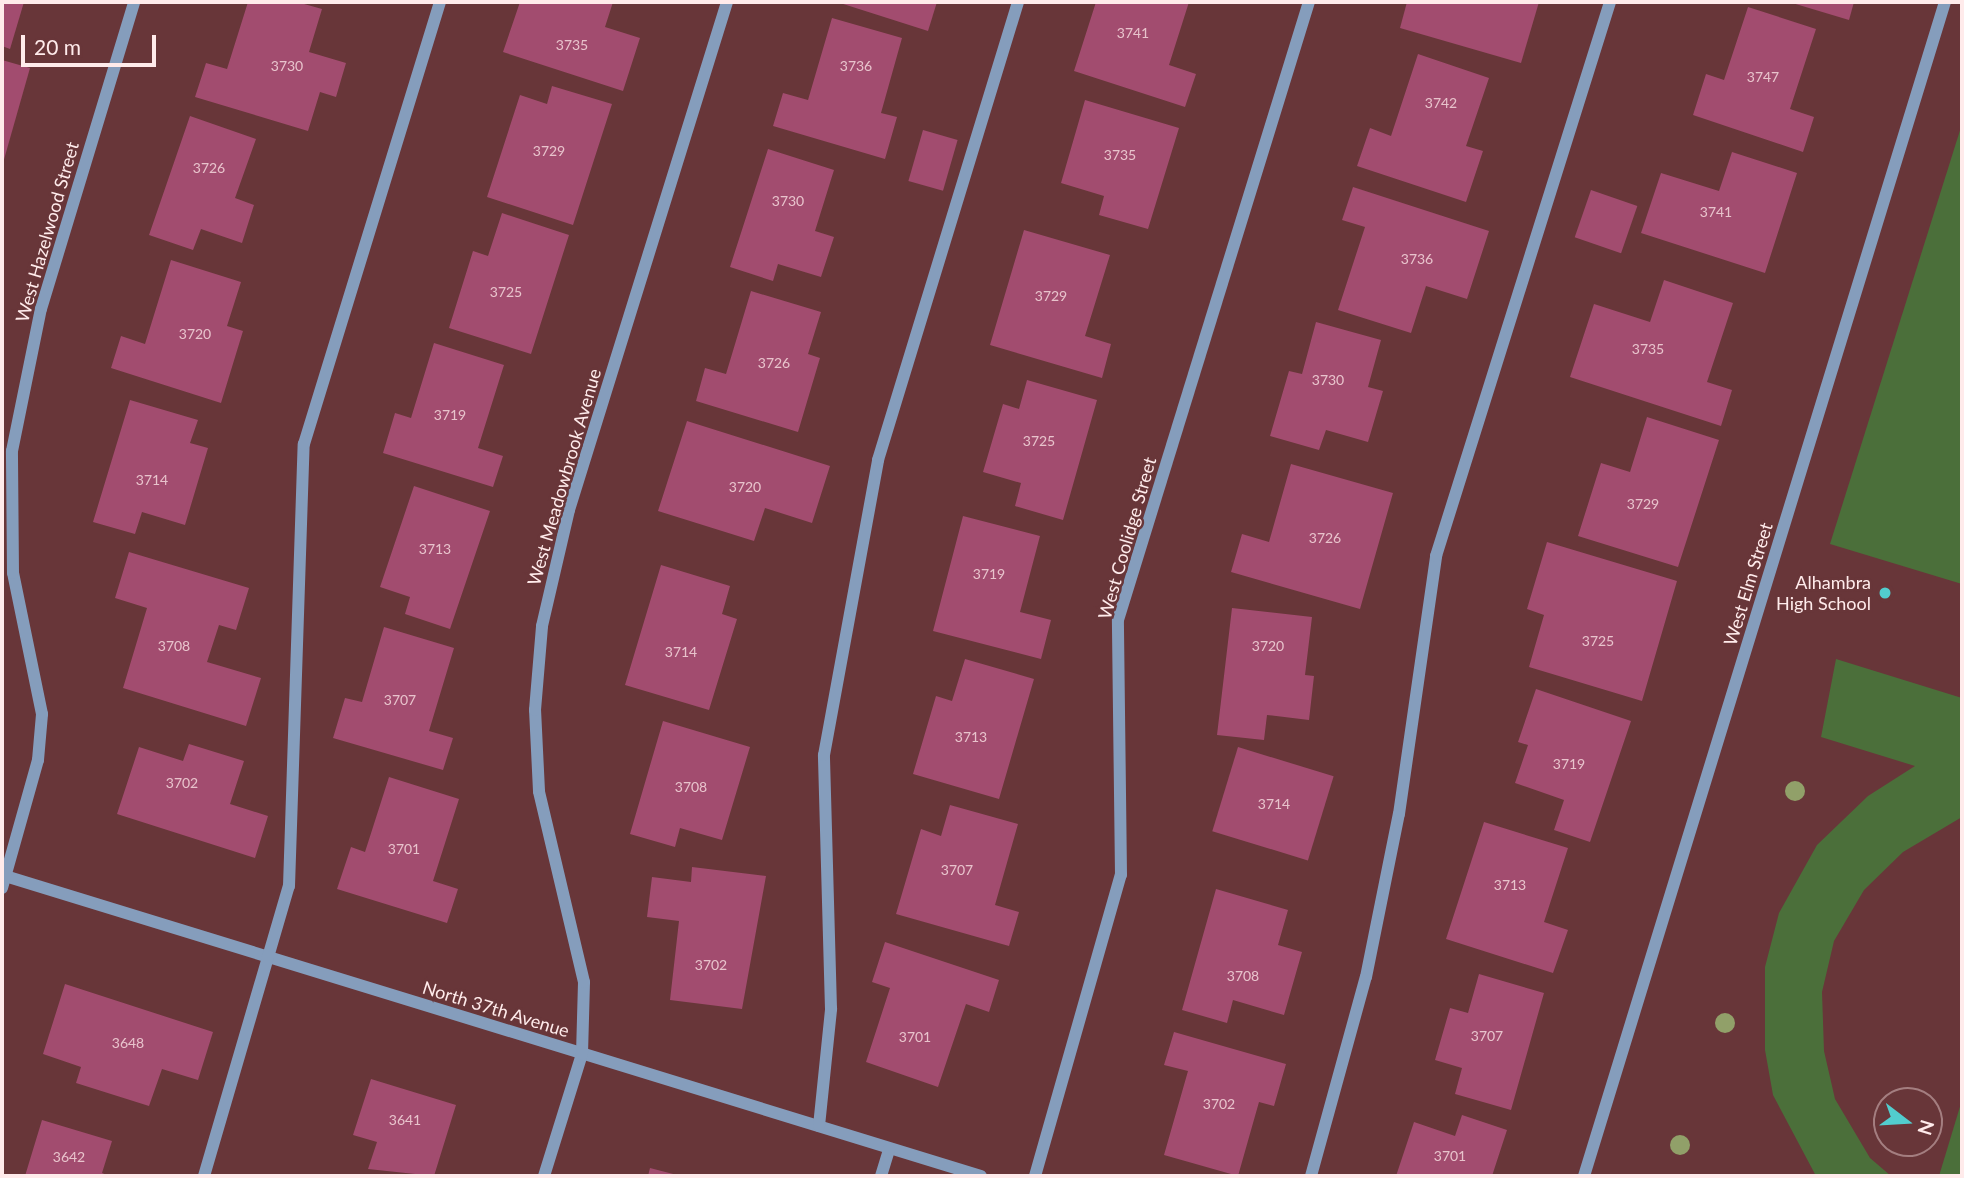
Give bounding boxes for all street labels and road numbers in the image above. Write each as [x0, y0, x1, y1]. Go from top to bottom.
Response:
street label: West Hazelwood Street [11, 139, 83, 325]
street label: West Meadowbrook Avenue [523, 366, 605, 588]
street label: West Coolidge Street [1094, 454, 1160, 622]
street label: West Elm Street [1719, 520, 1777, 648]
street label: North 37th Avenue [420, 976, 572, 1042]

